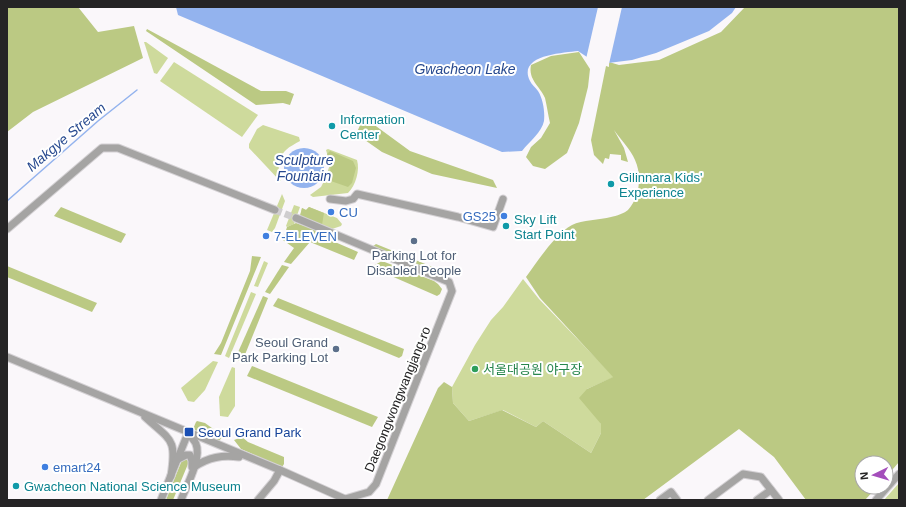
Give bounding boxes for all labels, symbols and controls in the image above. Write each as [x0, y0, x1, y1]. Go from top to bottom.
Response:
water label: Gwacheon Lake [414, 61, 516, 77]
water label: Makgye Stream [23, 99, 109, 175]
place label: Information Center [340, 112, 405, 142]
marker: Information Center [327, 121, 337, 131]
water label: Sculpture Fountain [274, 152, 334, 184]
place label: Gilinnara Kids' Experience [619, 170, 702, 200]
marker: Gilinnara Kids' Experience [606, 179, 616, 189]
place label: CU [339, 205, 358, 220]
marker: CU [326, 207, 336, 217]
place label: GS25 [463, 209, 496, 224]
marker: GS25 [499, 211, 509, 221]
place label: Sky Lift Start Point [514, 212, 575, 242]
marker: Sky Lift Start Point [501, 221, 511, 231]
place label: 7-ELEVEN [274, 229, 337, 244]
marker: 7-ELEVEN [261, 231, 271, 241]
marker: Parking Lot for Disabled People [409, 236, 419, 246]
place label: Parking Lot for Disabled People [367, 248, 461, 278]
street label: Daegongwongwangjang-ro [361, 324, 434, 474]
place label: Seoul Grand Park Parking Lot [232, 335, 328, 365]
marker: Seoul Grand Park Parking Lot [331, 344, 341, 354]
place label: 서울대공원 야구장 [483, 362, 582, 377]
marker: 서울대공원 야구장 [470, 364, 480, 374]
place label: Seoul Grand Park [198, 425, 302, 440]
marker: Seoul Grand Park [183, 426, 195, 438]
north arrow [854, 455, 894, 495]
place label: emart24 [53, 460, 101, 475]
marker: emart24 [40, 462, 50, 472]
text: N [858, 471, 870, 480]
place label: Gwacheon National Science Museum [24, 479, 241, 494]
marker: Gwacheon National Science Museum [11, 481, 21, 491]

